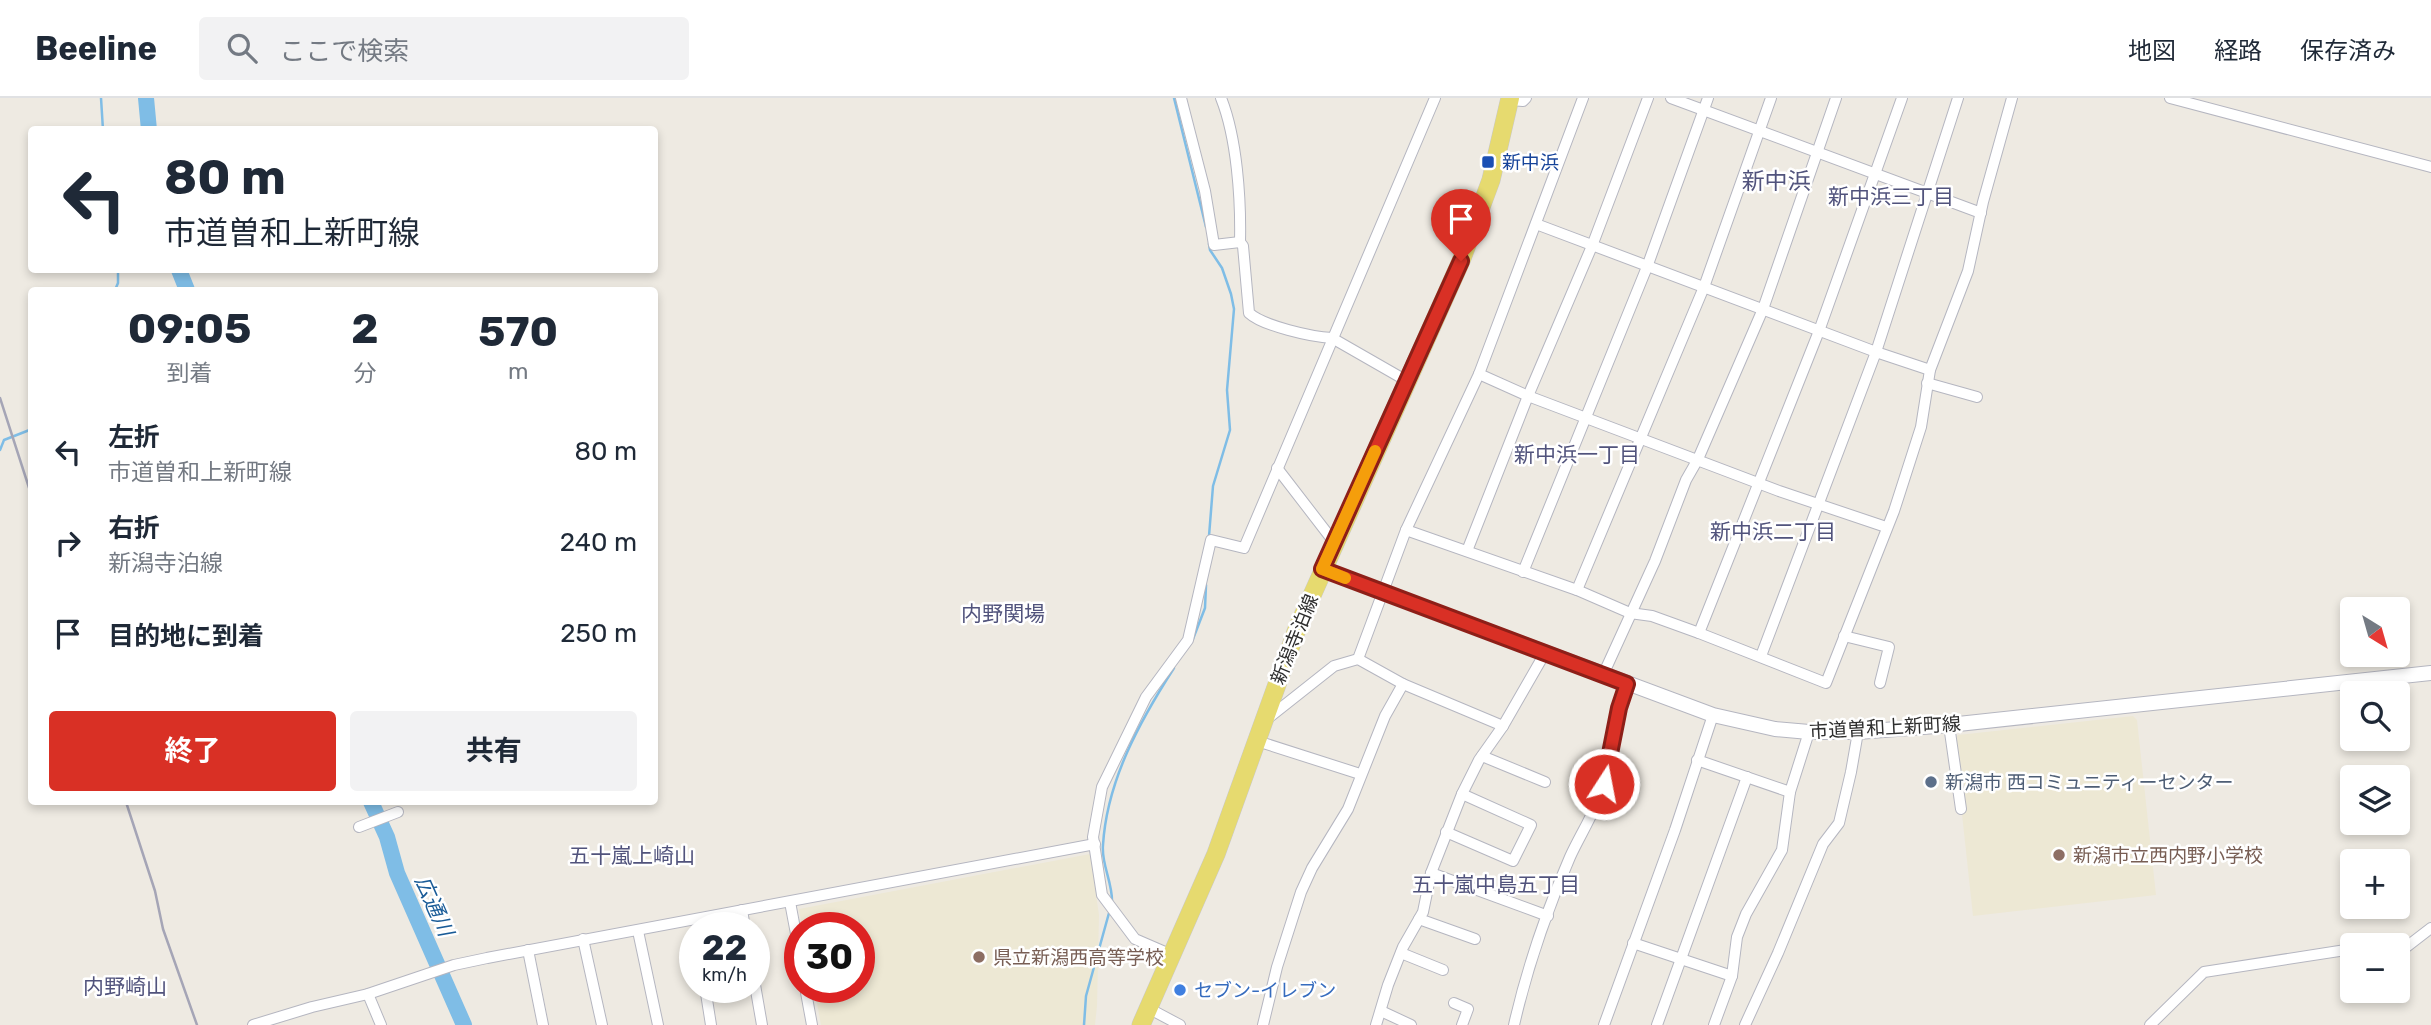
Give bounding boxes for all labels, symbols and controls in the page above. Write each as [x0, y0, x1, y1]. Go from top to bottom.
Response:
search box [199, 17, 689, 80]
text: Beeline [35, 29, 157, 68]
icon: search [223, 29, 261, 67]
text: ここで検索 [279, 36, 409, 67]
text: 地図 [2128, 37, 2176, 65]
text: 経路 [2214, 37, 2262, 65]
text: 保存済み [2300, 37, 2396, 65]
text: 80 m [164, 148, 286, 206]
place label: 新中浜 [1502, 151, 1559, 174]
icon: left [49, 154, 140, 245]
marker: 新中浜 [1480, 154, 1496, 170]
district label: 新中浜 [1742, 167, 1811, 195]
district label: 新中浜三丁目 [1828, 184, 1954, 209]
pin [1431, 189, 1491, 261]
icon: arrive [1442, 200, 1480, 238]
text: 市道曽和上新町線 [164, 214, 420, 252]
text: 09:05 [128, 304, 251, 354]
text: 2 [351, 304, 378, 354]
text: 570 [478, 307, 558, 357]
text: m [508, 357, 528, 385]
text: 到着 [167, 359, 213, 387]
text: 分 [353, 359, 376, 387]
text: 左折 [108, 422, 160, 453]
icon: left [49, 433, 87, 471]
text: 80 m [574, 436, 637, 467]
district label: 新中浜一丁目 [1514, 442, 1640, 467]
text: 市道曽和上新町線 [108, 458, 292, 486]
text: 右折 [108, 513, 160, 544]
district label: 新中浜二丁目 [1710, 519, 1836, 544]
icon: right [49, 524, 87, 562]
text: 240 m [560, 527, 637, 558]
text: 新潟寺泊線 [108, 549, 223, 577]
street label: 新潟寺泊線 [1266, 591, 1323, 688]
north arrow [2340, 597, 2410, 667]
map controls [2340, 597, 2410, 1003]
district label: 内野関場 [961, 601, 1045, 626]
icon: arrive [49, 615, 87, 653]
text: 250 m [560, 618, 637, 649]
text: 目的地に到着 [108, 621, 264, 652]
button: search [2340, 681, 2410, 751]
button: 終了 [49, 711, 336, 791]
button: 共有 [350, 711, 637, 791]
street label: 市道曽和上新町線 [1809, 712, 1962, 743]
position arrow [1567, 747, 1641, 821]
button: layers [2340, 765, 2410, 835]
place label: 新潟市 西コミュニティーセンター [1945, 771, 2234, 794]
marker: 新潟市 西コミュニティーセンター [1923, 774, 1939, 790]
district label: 五十嵐上崎山 [569, 843, 695, 868]
place label: 新潟市立西内野小学校 [2073, 844, 2263, 867]
marker: 新潟市立西内野小学校 [2051, 847, 2067, 863]
button: + [2340, 849, 2410, 919]
water label: 広通川 [410, 872, 460, 941]
district label: 五十嵐中島五丁目 [1412, 872, 1580, 897]
speed limit sign: 30 [784, 912, 875, 1003]
text: 22 [702, 927, 747, 969]
button: − [2340, 933, 2410, 1003]
place label: 県立新潟西高等学校 [993, 946, 1164, 969]
marker: 県立新潟西高等学校 [971, 949, 987, 965]
text: km/h [702, 964, 747, 986]
district label: 内野崎山 [83, 974, 167, 999]
place label: セブン-イレブン [1194, 979, 1336, 1002]
marker: セブン-イレブン [1172, 982, 1188, 998]

